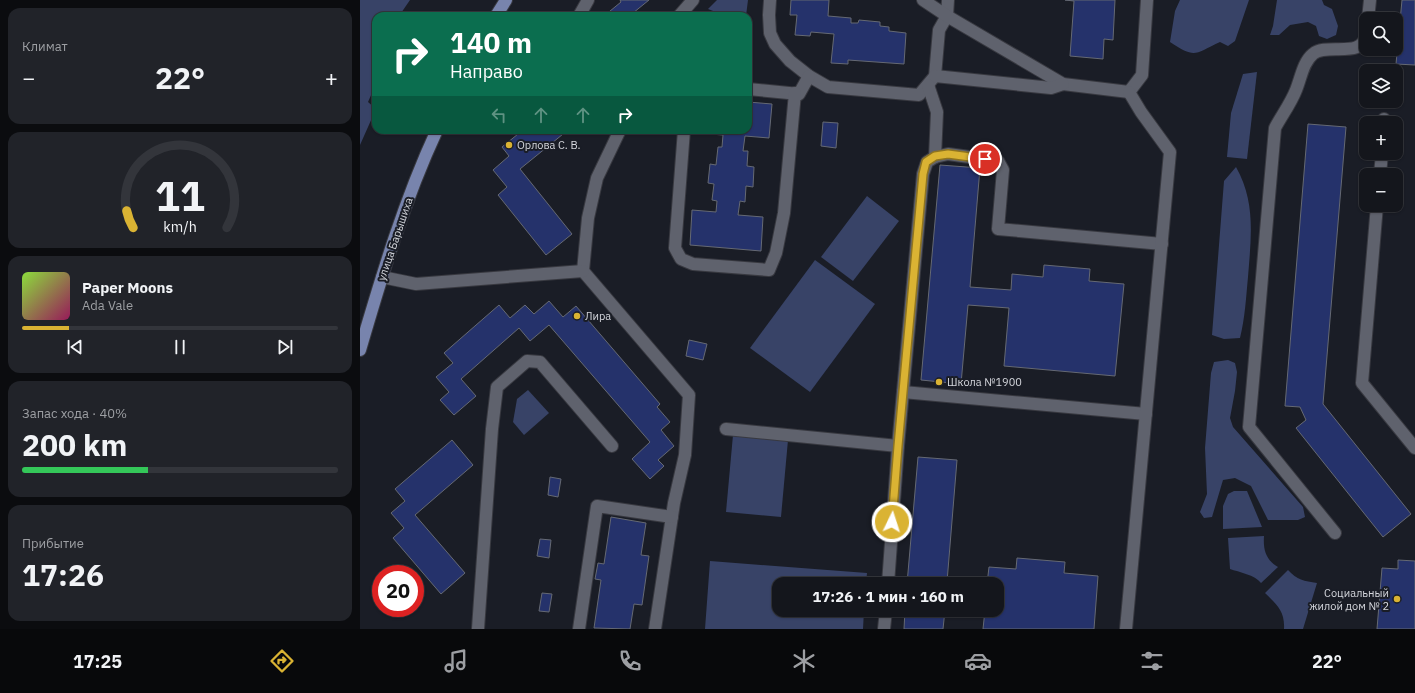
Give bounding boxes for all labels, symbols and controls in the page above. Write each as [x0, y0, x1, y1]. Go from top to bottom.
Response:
map controls [1359, 12, 1403, 212]
button: search [1359, 12, 1403, 56]
text: 140 m [450, 24, 532, 61]
icon: right [384, 28, 436, 80]
text: Климат [22, 38, 68, 55]
text: 22° [155, 58, 205, 97]
text: Направо [450, 60, 523, 83]
text: − [22, 63, 35, 92]
text: + [325, 63, 338, 92]
button: layers [1359, 64, 1403, 108]
icon: left [488, 104, 510, 126]
icon: ahead [530, 104, 552, 126]
icon: ahead [572, 104, 594, 126]
icon: right [614, 104, 636, 126]
button: + [1359, 116, 1403, 160]
place label: Орлова С. В. [517, 138, 580, 152]
marker: Орлова С. В. [504, 140, 514, 150]
pin [968, 142, 1002, 176]
icon: arrive [974, 148, 996, 170]
text: 11 [155, 168, 205, 222]
button: − [1359, 168, 1403, 212]
street label: улица Барышиха [374, 196, 416, 282]
text: km/h [163, 217, 197, 236]
text: Paper Moons [82, 278, 173, 297]
text: Ada Vale [82, 297, 133, 314]
place label: Лира [585, 309, 611, 323]
marker: Лира [572, 311, 582, 321]
icon: previous [64, 336, 86, 358]
icon: pause [169, 336, 191, 358]
icon: next [274, 336, 296, 358]
place label: Школа №1900 [947, 375, 1022, 389]
marker: Школа №1900 [934, 377, 944, 387]
text: Запас хода · 40% [22, 405, 127, 422]
text: 200 km [22, 425, 127, 464]
position arrow [871, 501, 913, 543]
text: Прибытие [22, 535, 84, 552]
text: 17:26 [22, 555, 104, 594]
speed limit sign: 20 [372, 565, 424, 617]
place label: Социальный жилой дом № 2 [1309, 586, 1389, 613]
text: 17:26 · 1 мин · 160 m [812, 587, 964, 606]
marker: Социальный жилой дом № 2 [1392, 594, 1402, 604]
icon: directions [268, 647, 296, 675]
icon: music [442, 647, 470, 675]
icon: phone [616, 647, 644, 675]
icon: climate [790, 647, 818, 675]
icon: car [964, 647, 992, 675]
icon: filters [1138, 647, 1166, 675]
text: 17:25 [73, 650, 122, 673]
text: 22° [1312, 650, 1342, 673]

